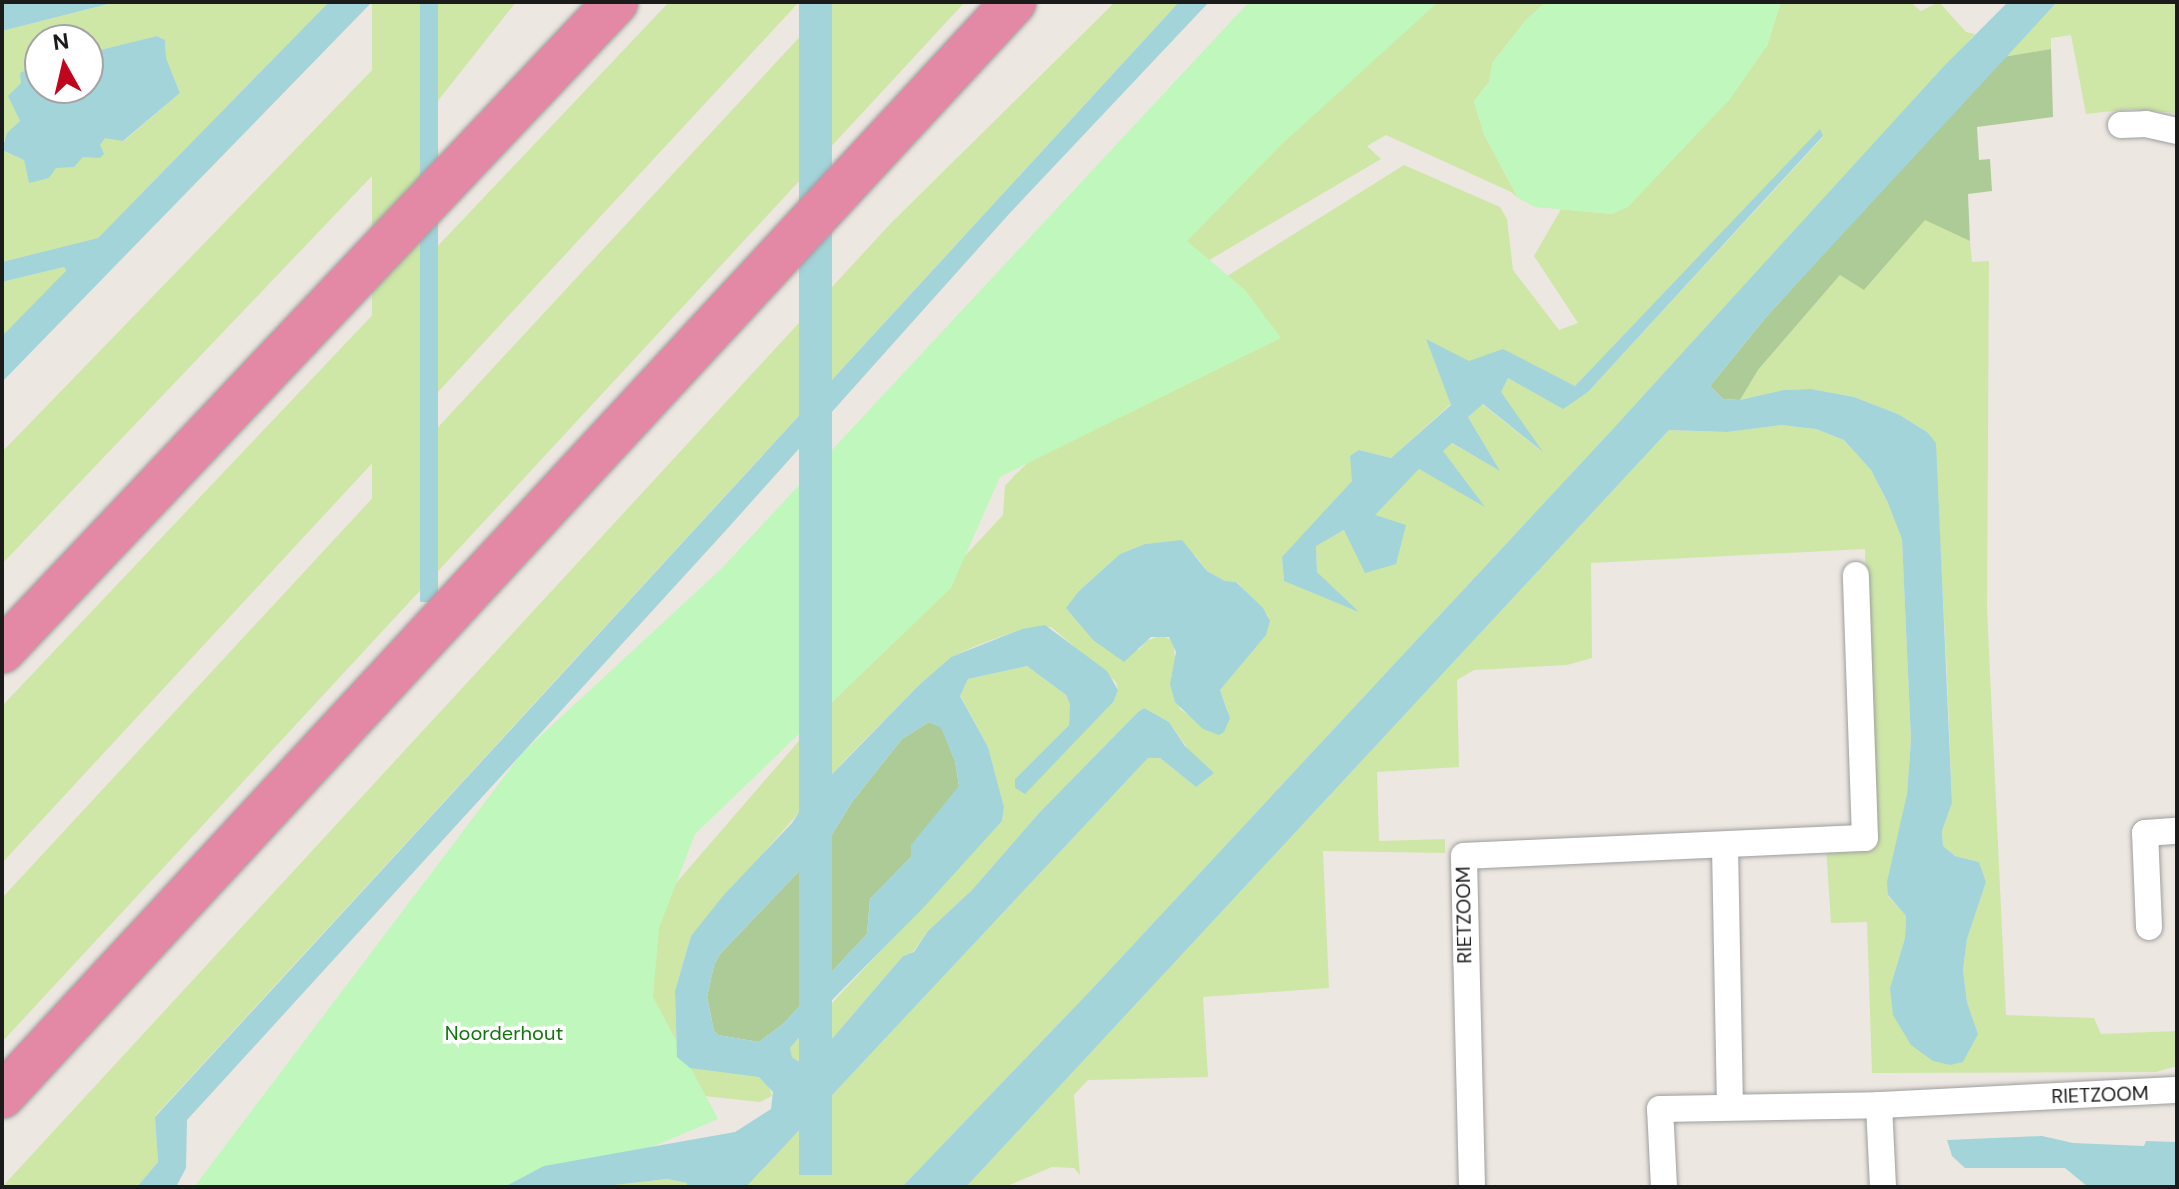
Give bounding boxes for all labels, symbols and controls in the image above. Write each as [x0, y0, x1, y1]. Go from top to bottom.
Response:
north arrow [24, 24, 104, 104]
text: N [51, 26, 71, 57]
street label: RIETZOOM [1451, 866, 1477, 964]
park label: Noorderhout [445, 1021, 563, 1045]
street label: RIETZOOM [2051, 1081, 2149, 1109]

